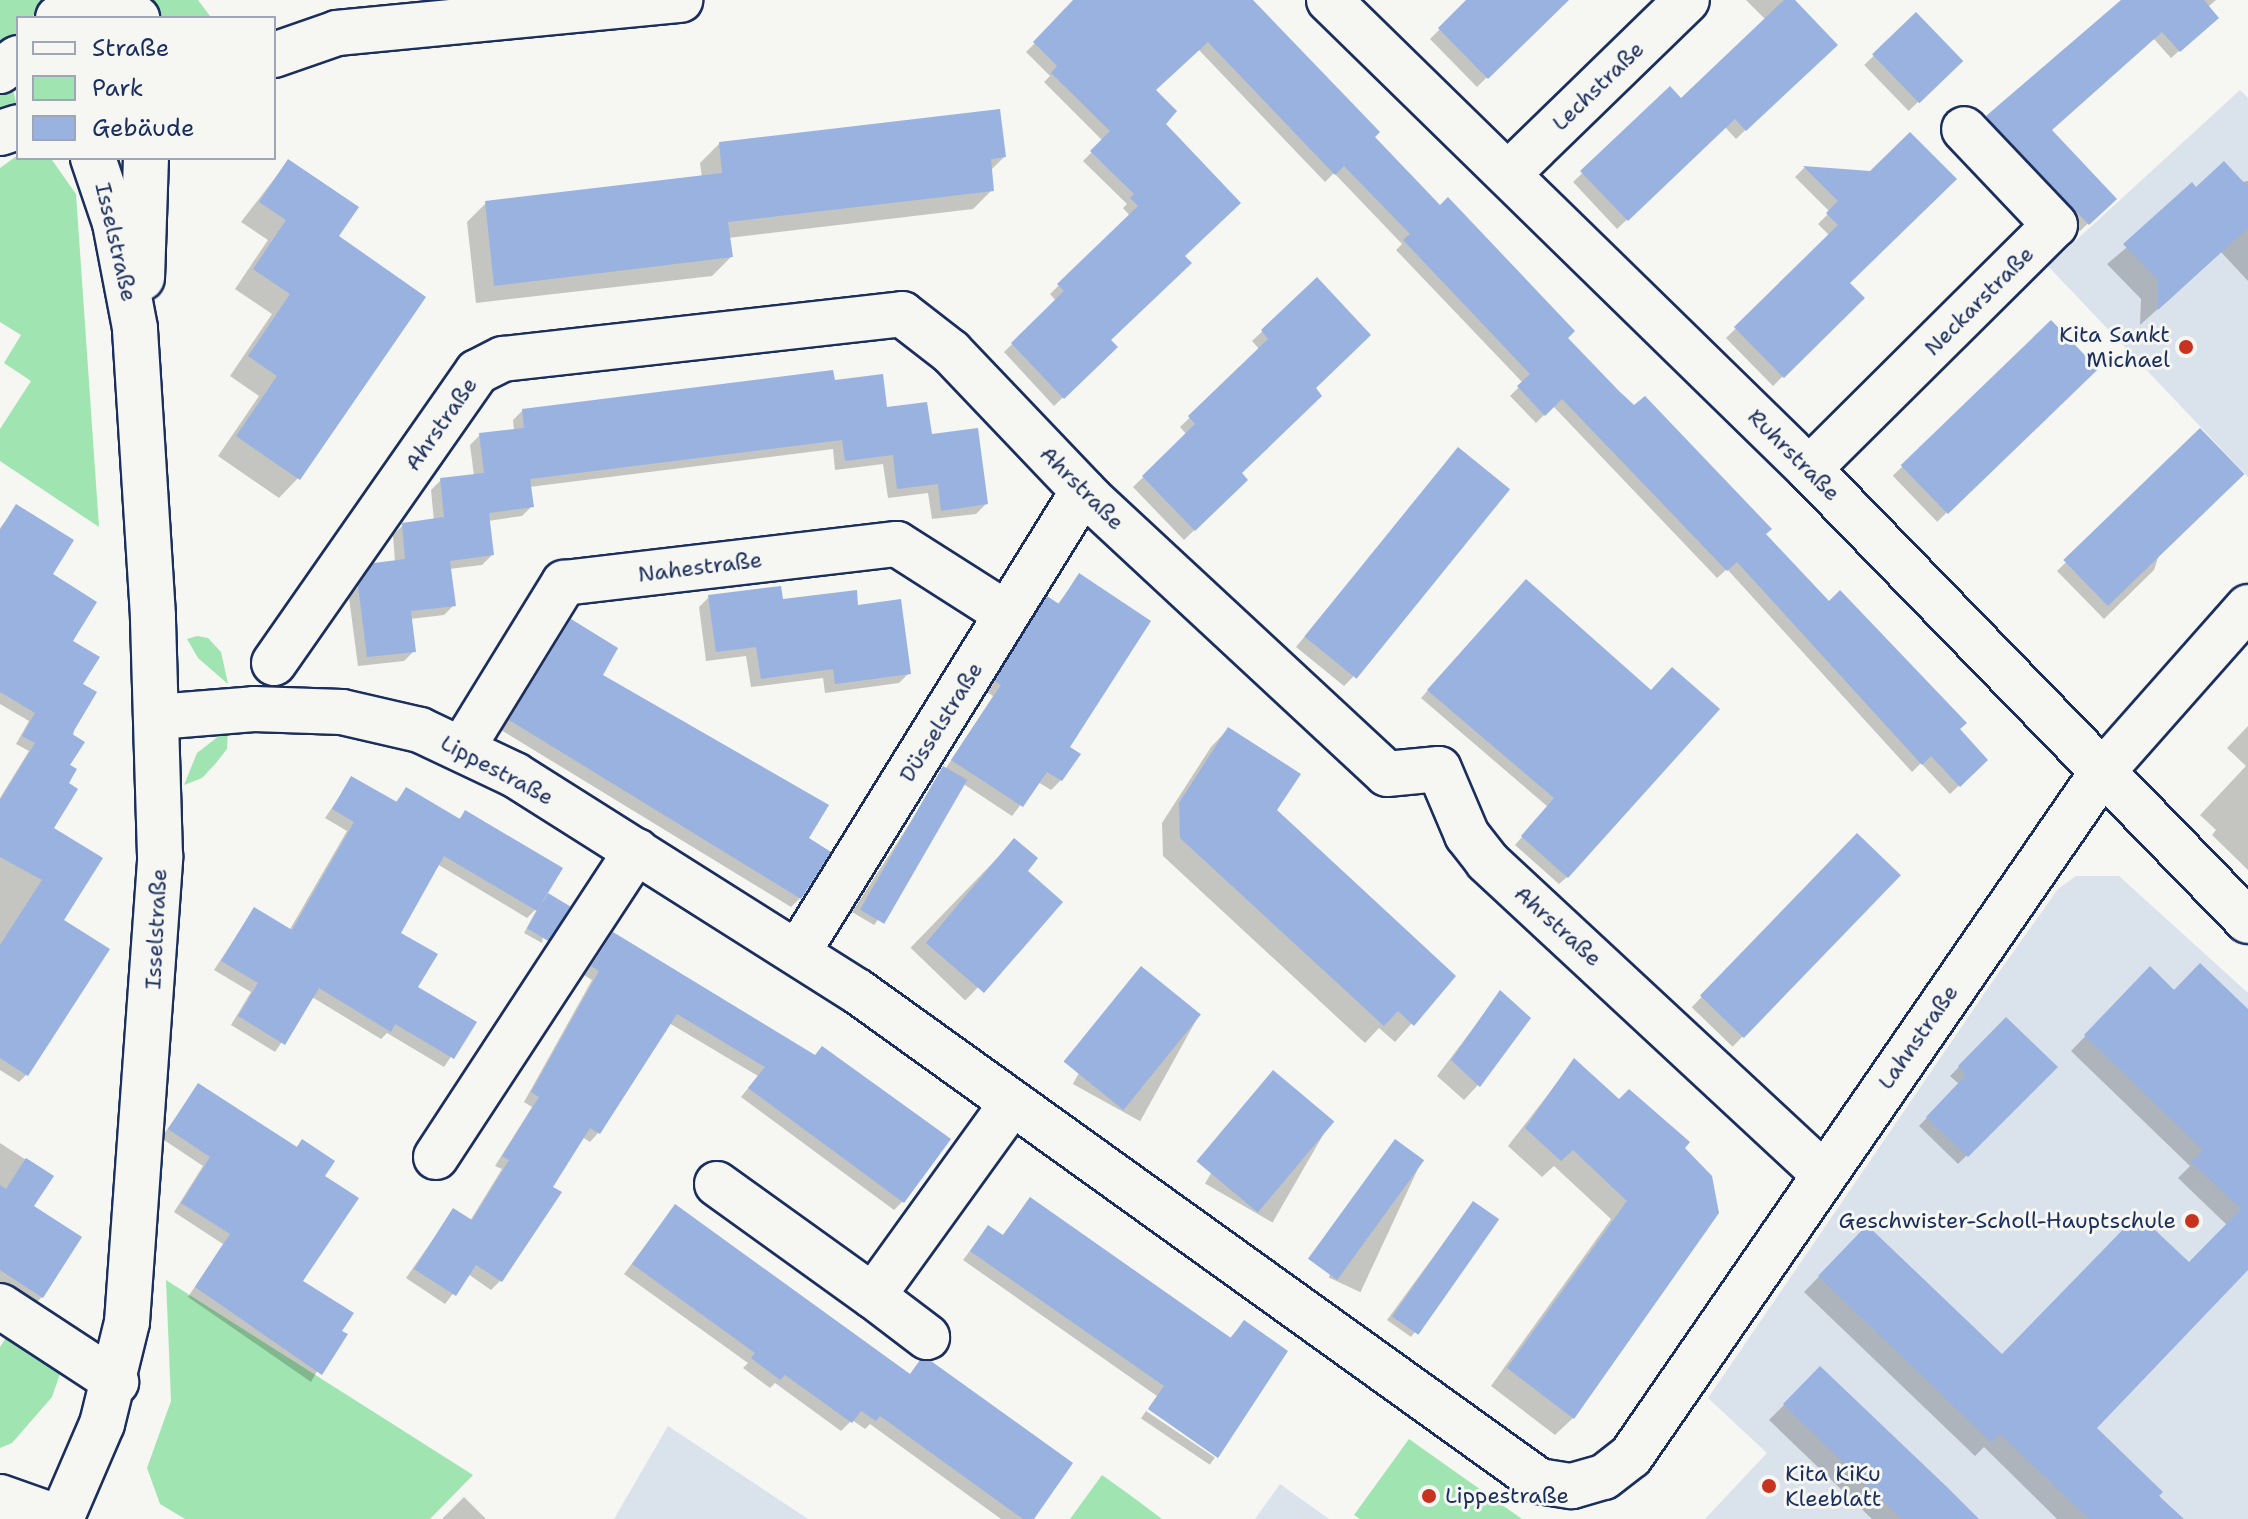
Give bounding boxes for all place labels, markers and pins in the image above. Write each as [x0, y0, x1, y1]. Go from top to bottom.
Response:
place label: Kita Sankt Michael [2059, 321, 2170, 372]
marker: Kita Sankt Michael [2177, 338, 2195, 356]
place label: Geschwister-Scholl-Hauptschule [1839, 1208, 2176, 1234]
marker: Geschwister-Scholl-Hauptschule [2183, 1212, 2201, 1230]
place label: Kita KiKu Kleeblatt [1785, 1460, 1881, 1512]
marker: Kita KiKu Kleeblatt [1760, 1477, 1778, 1495]
place label: Lippestraße [1445, 1483, 1569, 1509]
marker: Lippestraße [1420, 1487, 1438, 1505]

